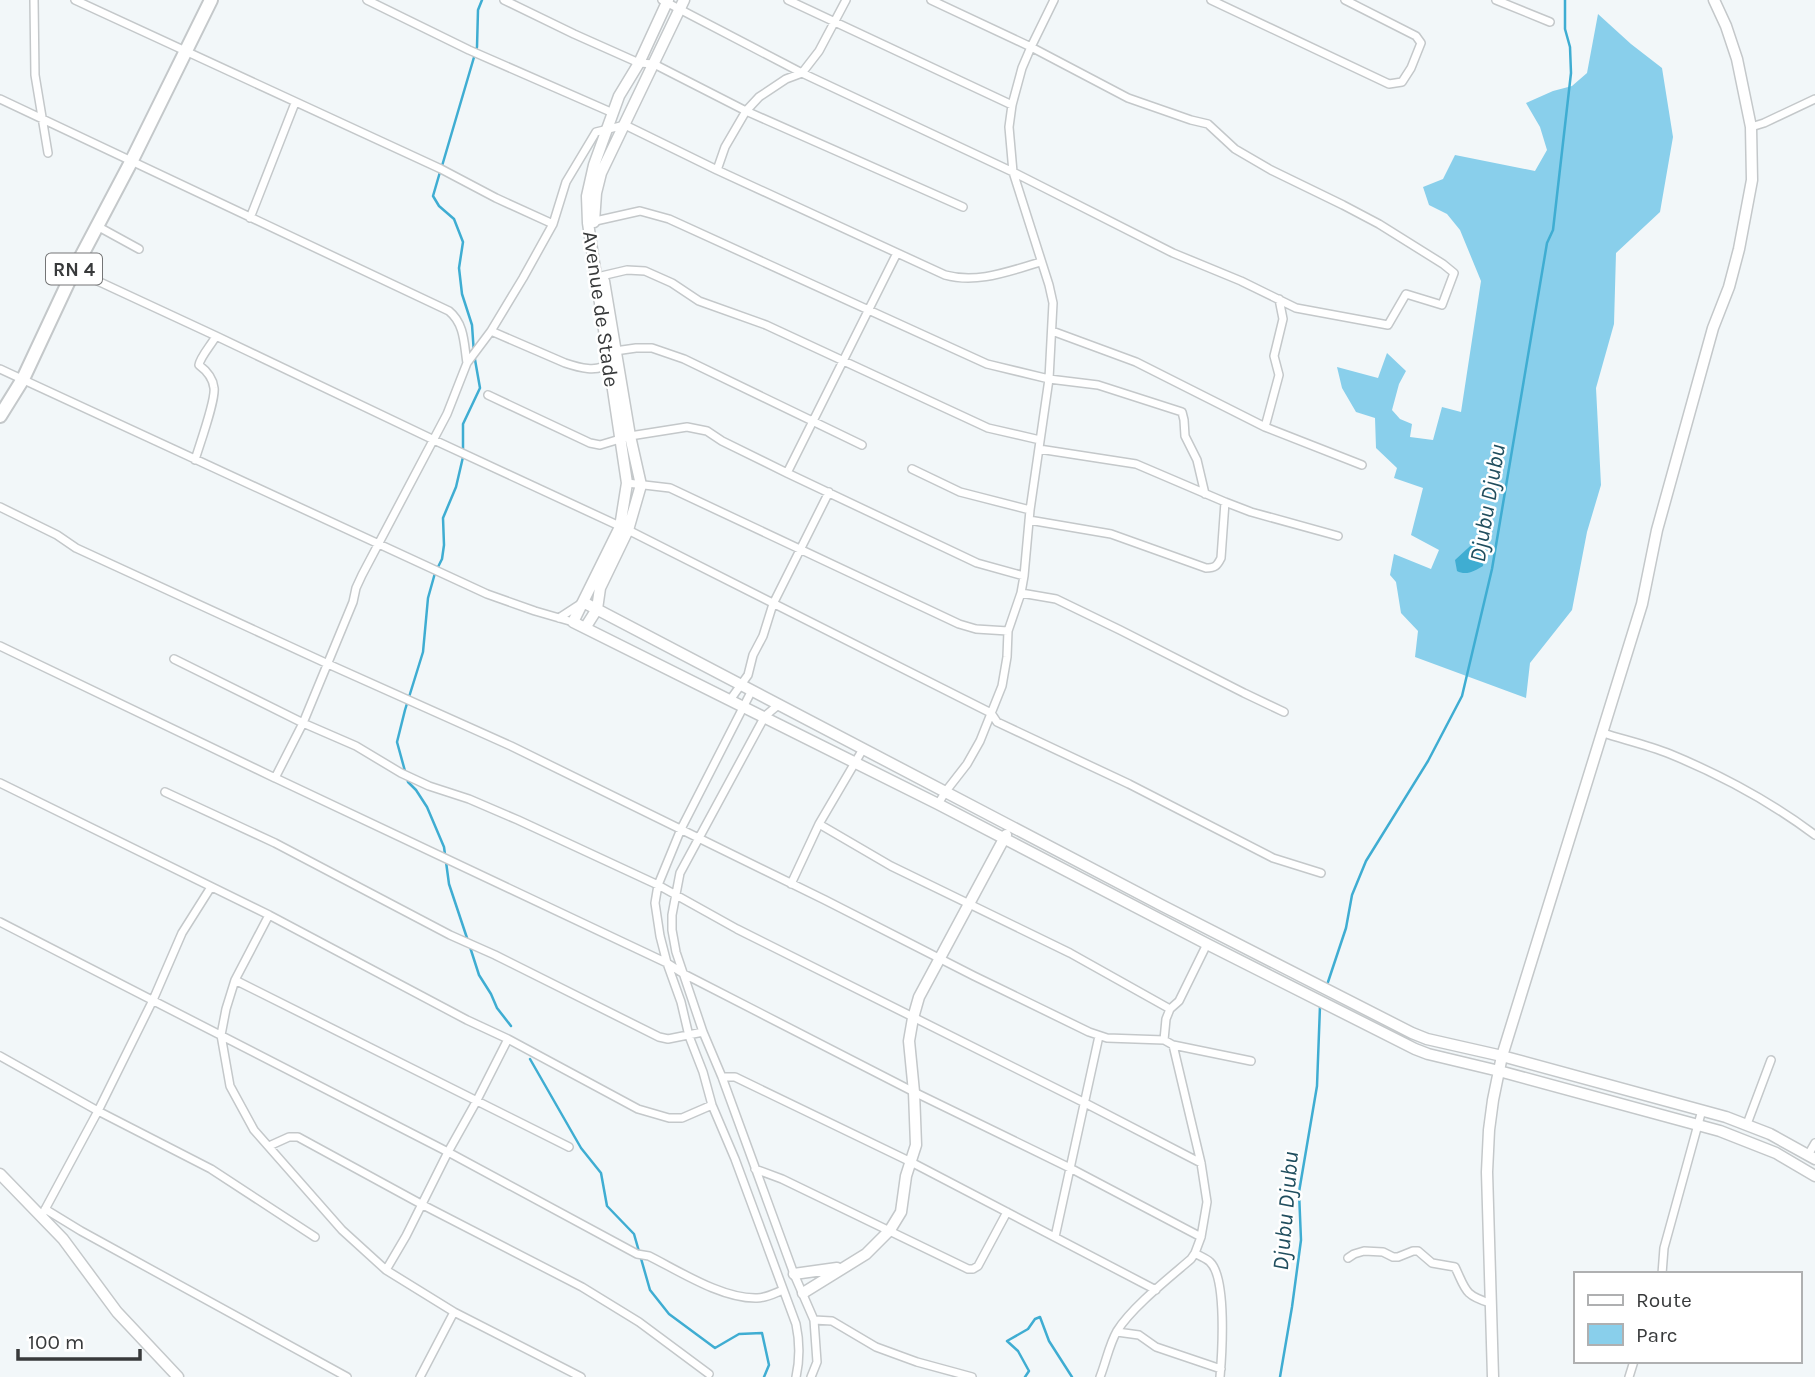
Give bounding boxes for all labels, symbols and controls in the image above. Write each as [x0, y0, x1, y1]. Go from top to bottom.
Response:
street label: Avenue de Stade [578, 229, 624, 389]
road number: RN 4 [46, 254, 102, 284]
water label: Djubu Djubu [1464, 442, 1511, 564]
water label: Djubu Djubu [1267, 1150, 1304, 1272]
legend [1574, 1272, 1801, 1363]
text: Route [1636, 1288, 1692, 1312]
scale bar [18, 1318, 140, 1362]
text: Parc [1636, 1323, 1678, 1347]
text: 100 m [28, 1330, 85, 1354]

